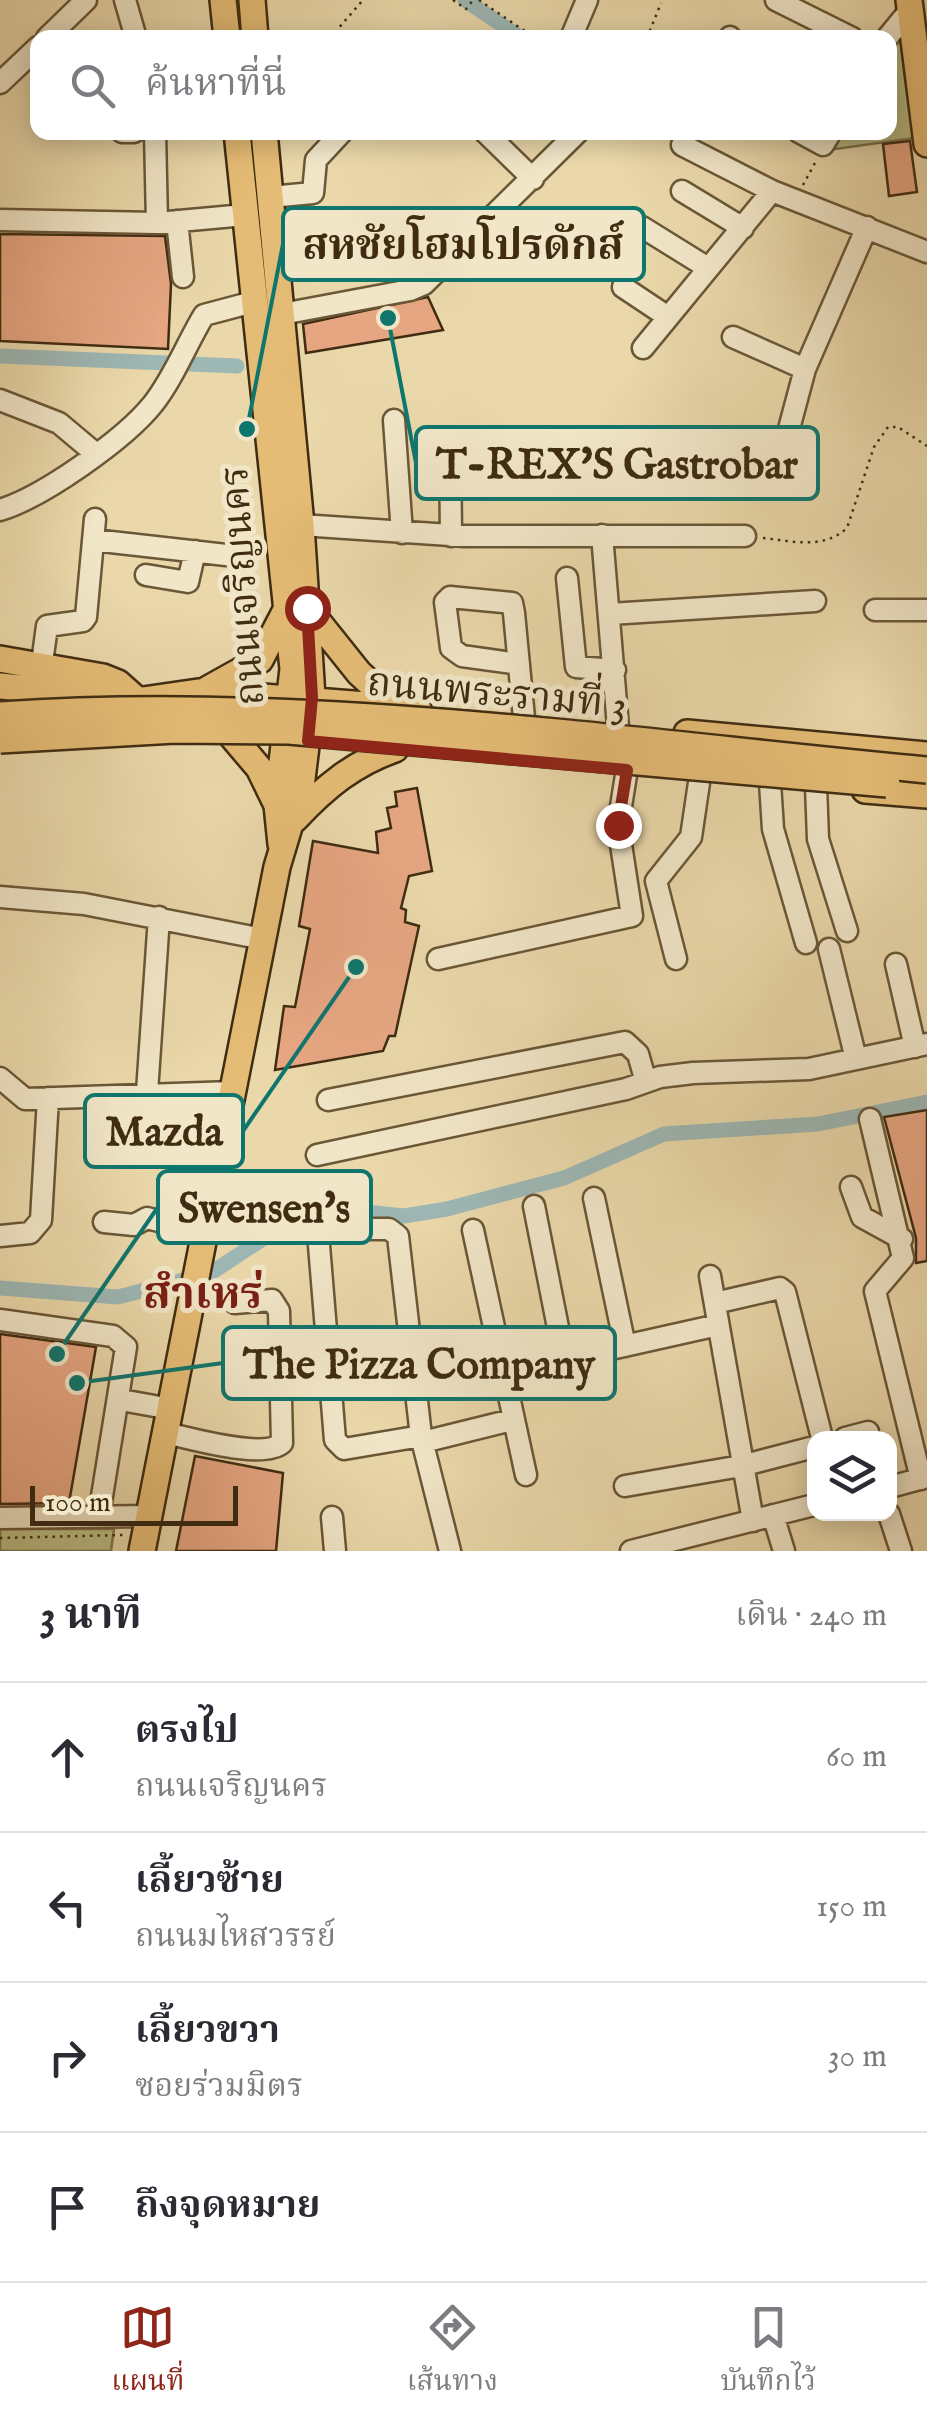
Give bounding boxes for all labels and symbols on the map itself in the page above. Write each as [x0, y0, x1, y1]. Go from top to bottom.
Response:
callout: สหชัยโฮมโปรดักส์ [283, 208, 644, 280]
text: สหชัยโฮมโปรดักส์ [302, 215, 625, 274]
callout: T-REX'S Gastrobar [416, 427, 818, 499]
text: T-REX'S Gastrobar [435, 440, 799, 493]
street label: ถนนเจริญนคร [211, 464, 278, 707]
route start [285, 586, 331, 632]
street label: ถนนพระรามที่ 3 [365, 652, 629, 732]
route end [596, 803, 642, 849]
callout: Mazda [85, 1095, 243, 1167]
text: Mazda [105, 1107, 224, 1160]
callout: Swensen's [158, 1171, 371, 1243]
text: Swensen's [178, 1184, 350, 1237]
district label: สำเหร่ [143, 1267, 263, 1324]
callout: The Pizza Company [223, 1327, 615, 1399]
text: The Pizza Company [242, 1340, 596, 1393]
scale bar [30, 1481, 238, 1526]

